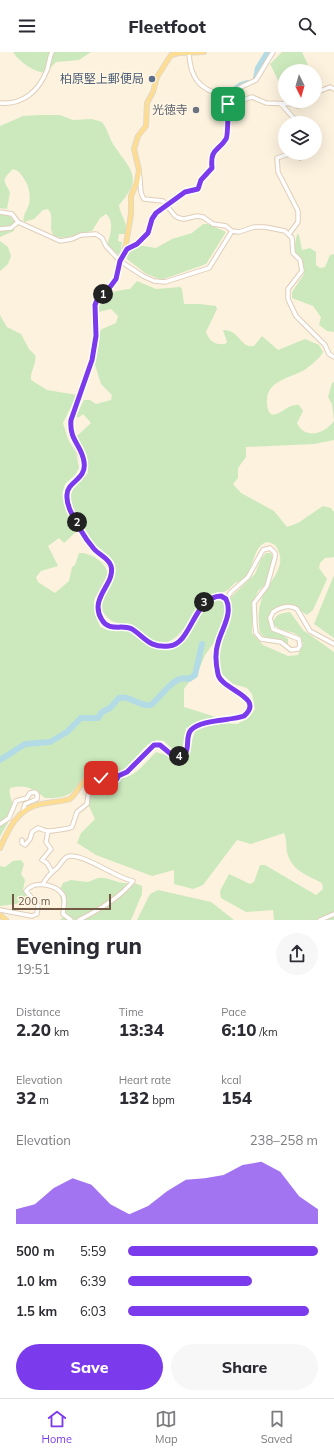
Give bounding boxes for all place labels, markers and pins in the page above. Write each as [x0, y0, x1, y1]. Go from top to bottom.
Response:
place label: 柏原堅上郵便局 [60, 71, 144, 86]
marker: 柏原堅上郵便局 [147, 74, 157, 84]
pin [211, 87, 245, 121]
place label: 光徳寺 [152, 102, 188, 117]
marker: 光徳寺 [191, 105, 201, 115]
pin: 1 [93, 284, 113, 304]
pin: 2 [67, 512, 87, 532]
pin: 3 [194, 592, 214, 612]
pin: 4 [169, 746, 189, 766]
pin [84, 761, 118, 795]

